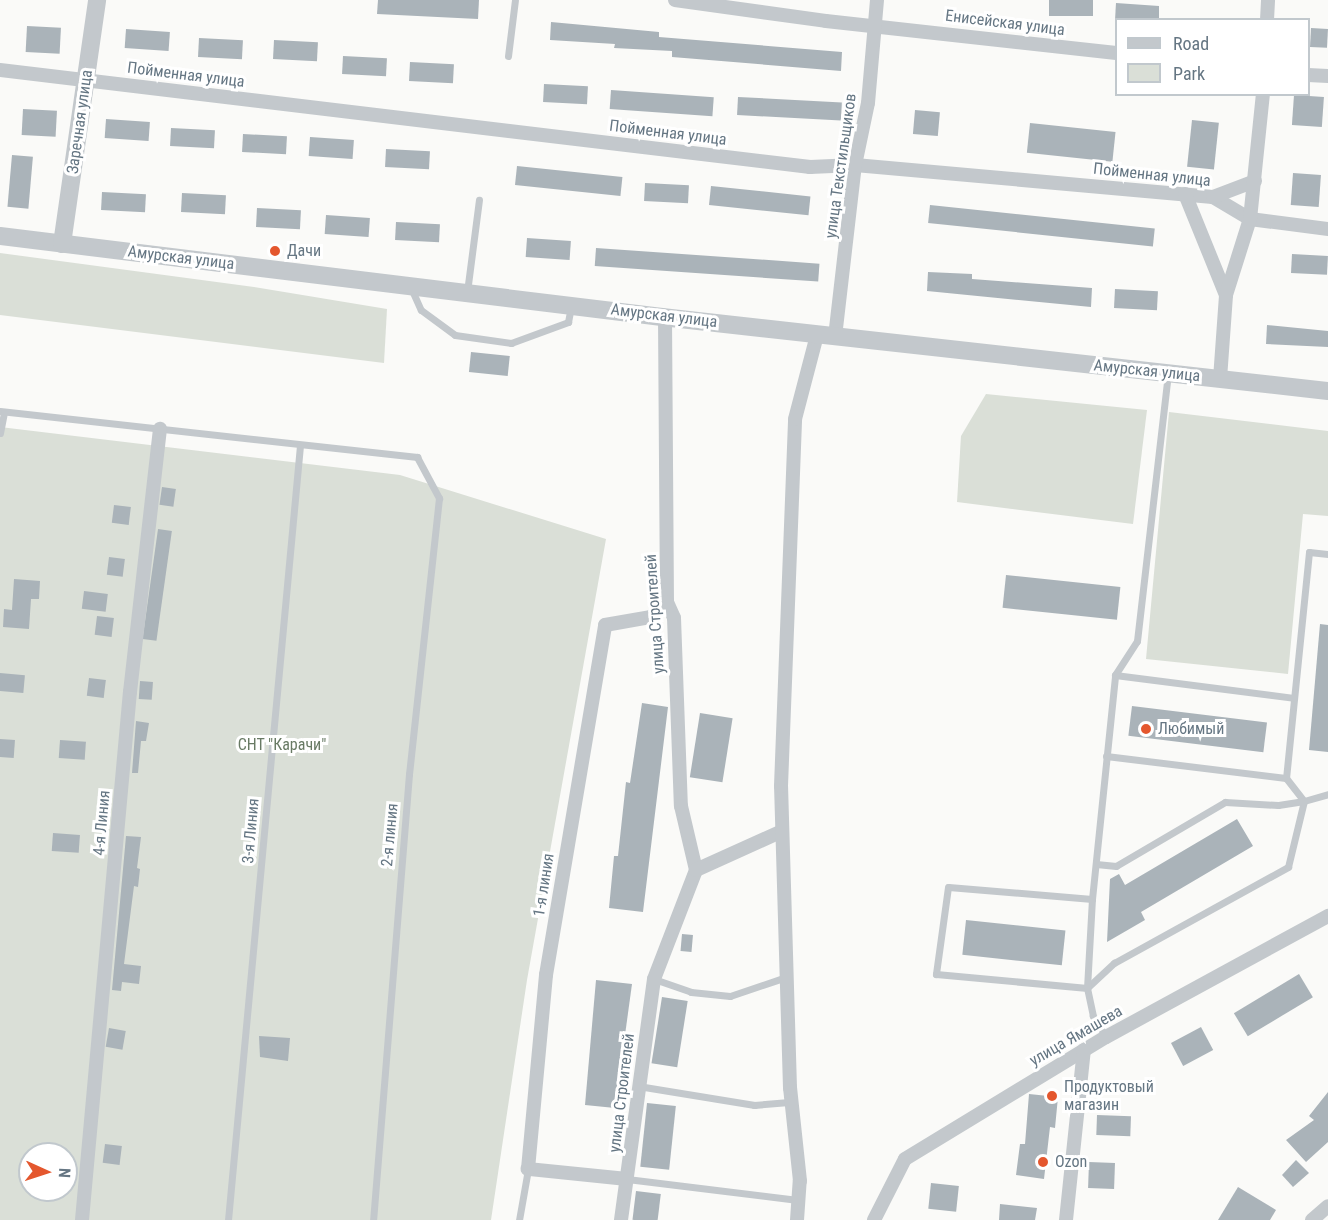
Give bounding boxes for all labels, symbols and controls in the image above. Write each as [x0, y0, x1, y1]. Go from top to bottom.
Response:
street label: Енисейская улица [944, 6, 1066, 40]
legend [1115, 18, 1310, 96]
text: Road [1173, 33, 1209, 54]
street label: Пойменная улица [126, 58, 246, 92]
text: Park [1173, 63, 1205, 84]
street label: Заречная улица [63, 69, 97, 175]
street label: улица Текстильщиков [821, 92, 861, 240]
street label: Пойменная улица [608, 116, 728, 150]
street label: Пойменная улица [1092, 159, 1212, 191]
place label: Дачи [287, 241, 321, 261]
street label: Амурская улица [127, 242, 235, 274]
marker: Дачи [268, 244, 282, 258]
street label: Амурская улица [610, 300, 718, 332]
street label: Амурская улица [1093, 356, 1201, 386]
street label: улица Строителей [641, 554, 669, 674]
place label: Любимый [1158, 719, 1224, 739]
marker: Любимый [1139, 722, 1153, 736]
park label: СНТ "Карачи" [237, 735, 327, 755]
street label: 4-я Линия [90, 790, 114, 856]
street label: 3-я Линия [239, 798, 263, 864]
street label: 2-я линия [378, 802, 402, 868]
street label: 1-я линия [530, 852, 558, 918]
street label: улица Ямашева [1026, 1002, 1126, 1070]
street label: улица Строителей [605, 1032, 639, 1154]
place label: Продуктовый магазин [1064, 1077, 1154, 1115]
marker: Продуктовый магазин [1045, 1089, 1059, 1103]
north arrow [18, 1142, 78, 1202]
place label: Ozon [1055, 1152, 1087, 1172]
marker: Ozon [1036, 1155, 1050, 1169]
text: N [55, 1167, 74, 1178]

